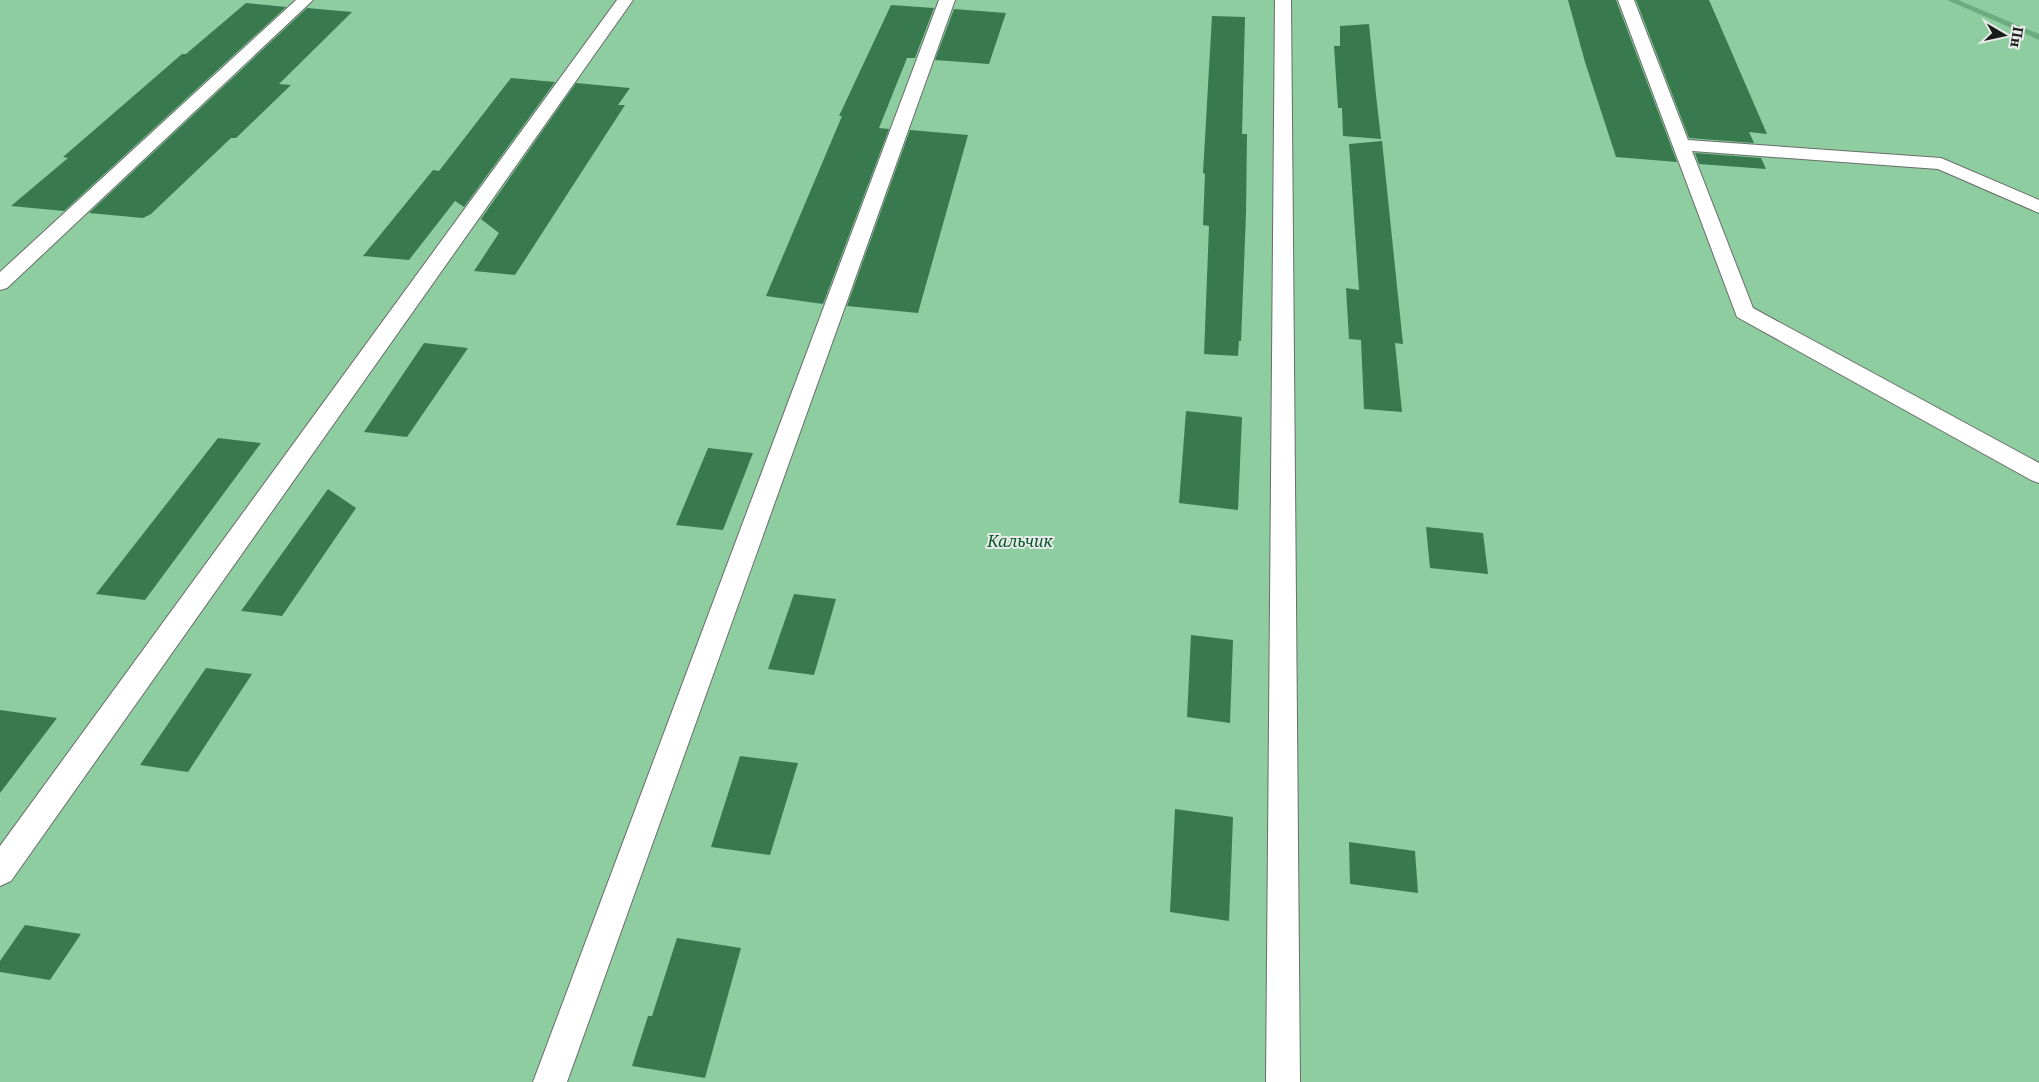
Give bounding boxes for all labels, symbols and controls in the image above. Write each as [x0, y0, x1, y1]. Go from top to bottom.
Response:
north arrow [1979, 10, 2029, 60]
text: Пн [2006, 25, 2028, 49]
park label: Кальчик [986, 530, 1053, 552]

